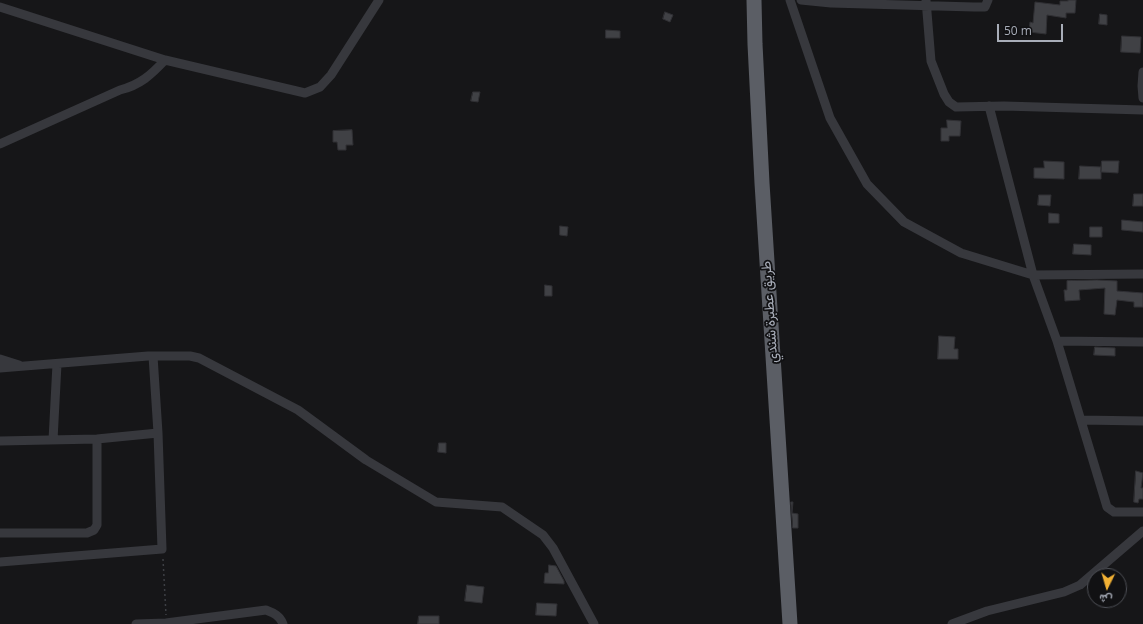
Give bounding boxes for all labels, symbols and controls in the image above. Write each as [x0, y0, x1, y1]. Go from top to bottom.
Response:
scale bar [999, 16, 1065, 42]
text: 50 m [1004, 22, 1032, 39]
street label: طريق عطبرة شندي [758, 260, 782, 364]
north arrow [1087, 568, 1127, 608]
text: ش [1099, 591, 1113, 608]

